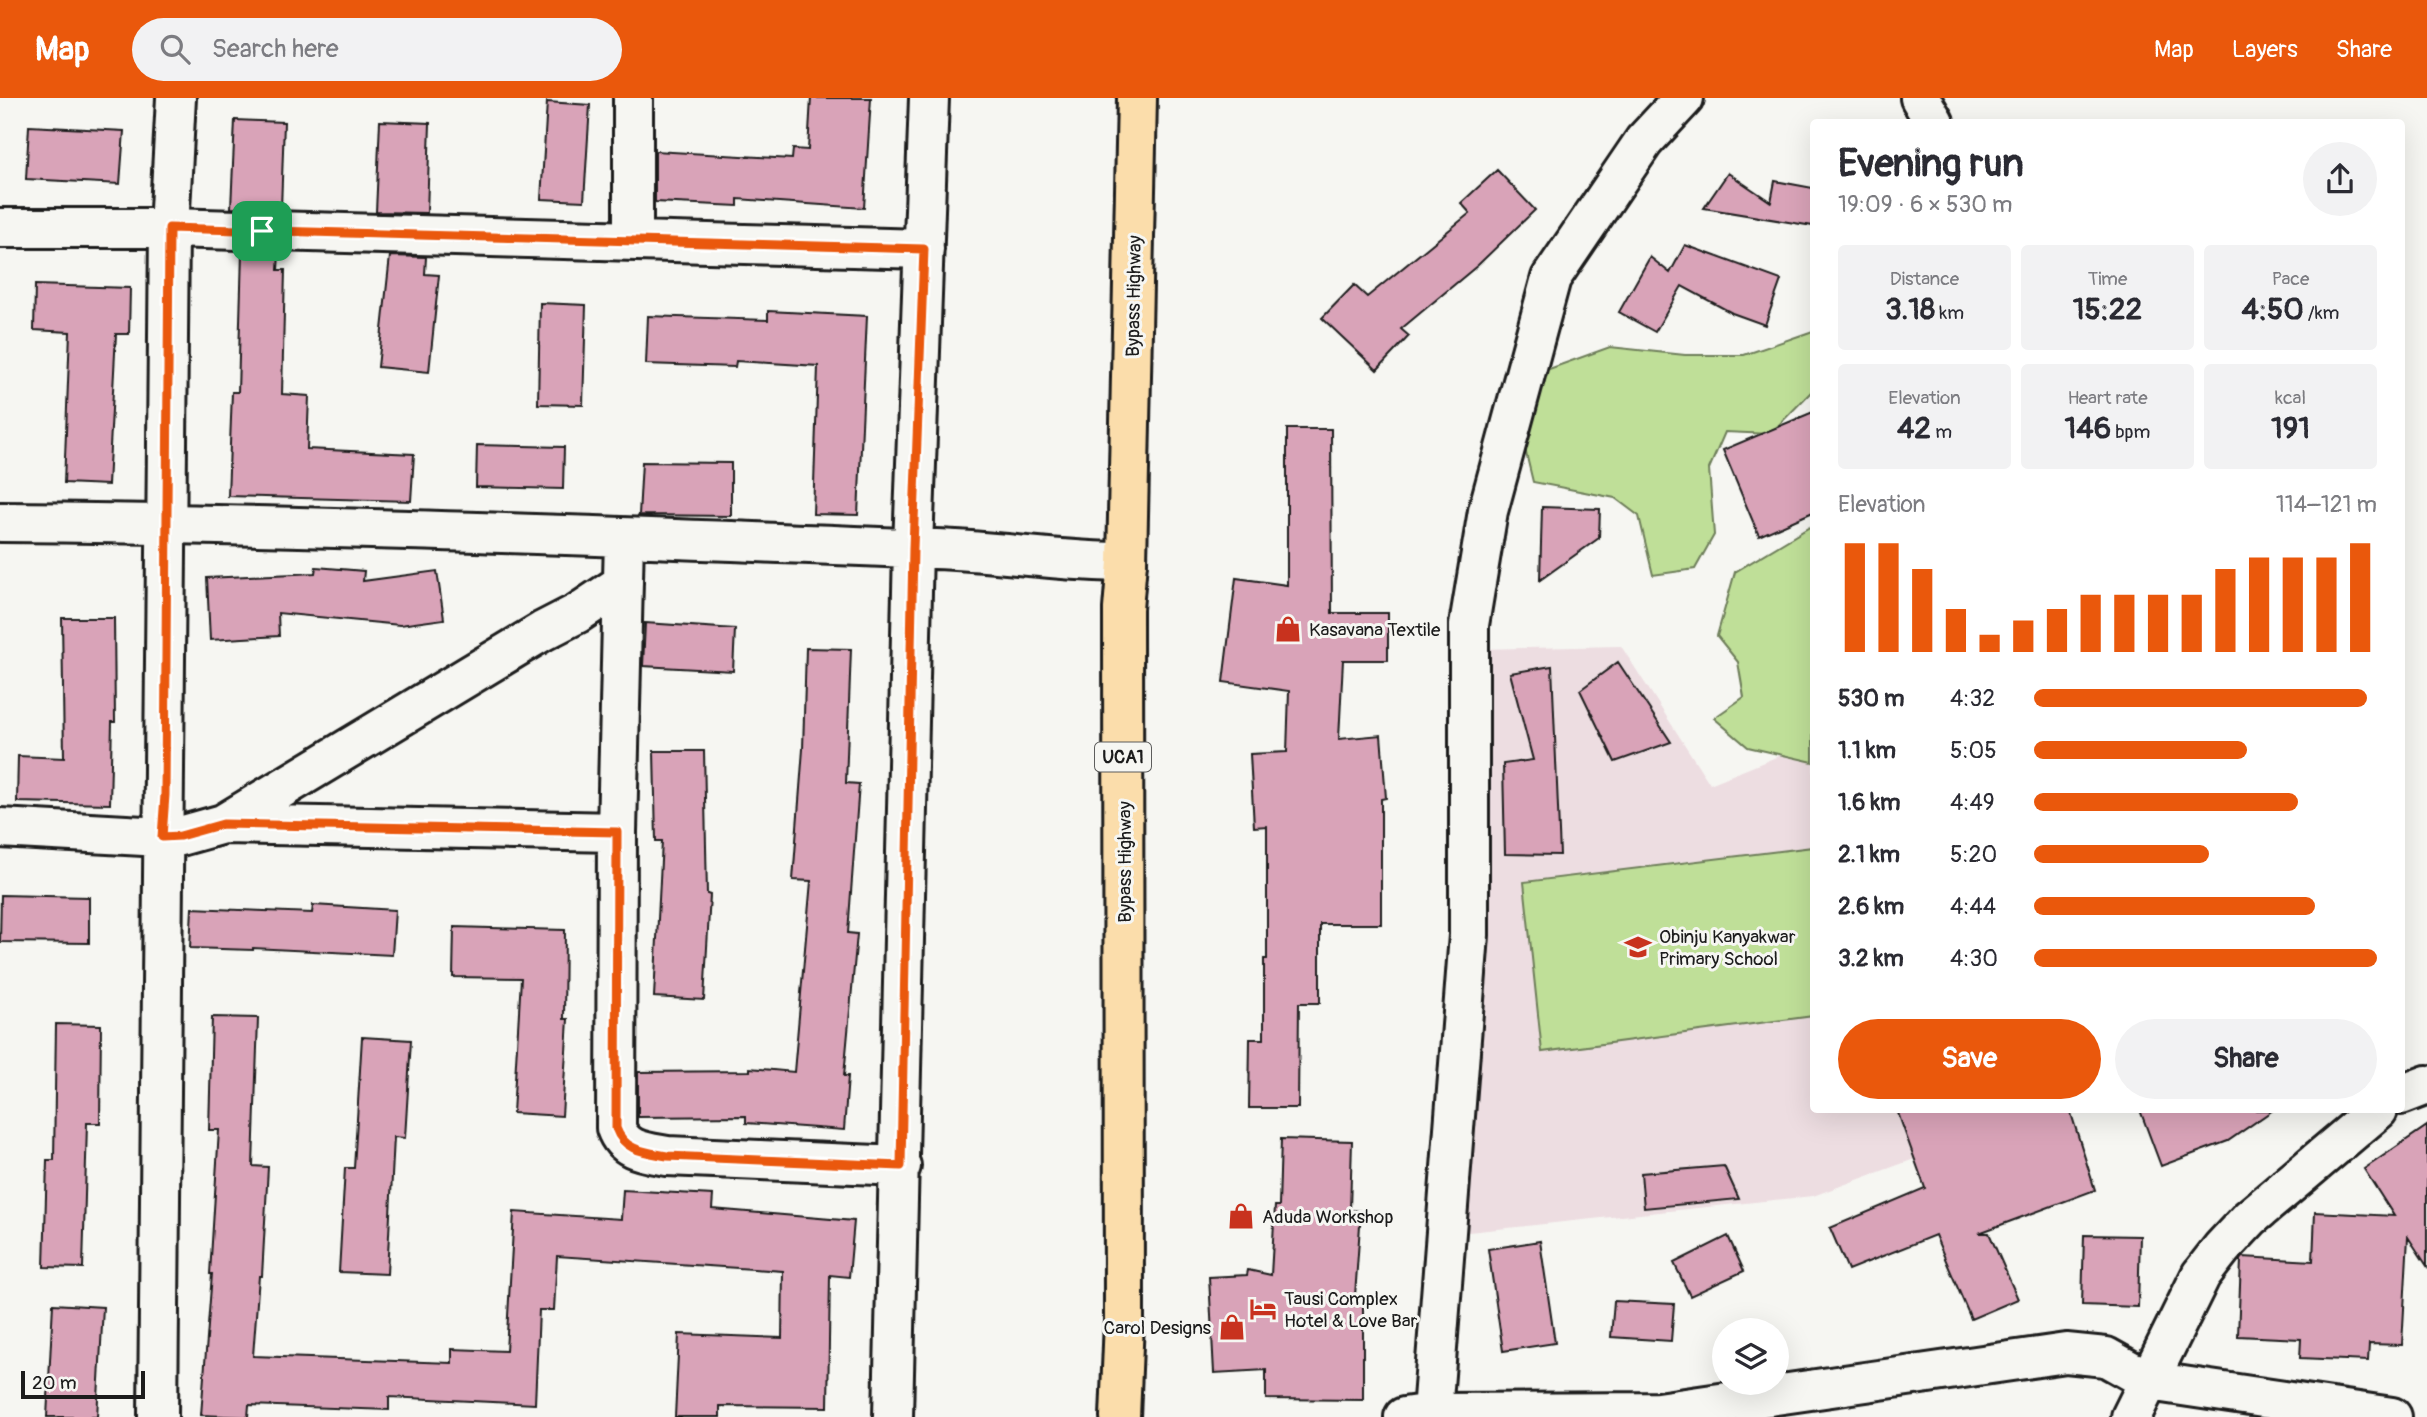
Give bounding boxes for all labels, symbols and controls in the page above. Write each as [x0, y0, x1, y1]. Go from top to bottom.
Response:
search box [132, 18, 622, 81]
text: Map [35, 29, 90, 70]
icon: search [156, 30, 194, 68]
text: Search here [212, 33, 339, 65]
text: Map [2154, 35, 2194, 64]
text: Layers [2232, 35, 2298, 64]
text: Share [2336, 35, 2392, 64]
text: Evening run [1838, 140, 2024, 188]
button: share [2303, 142, 2377, 216]
text: 19:09 · 6 × 530 m [1838, 190, 2012, 219]
pin [232, 201, 292, 261]
icon: arrive [243, 212, 281, 250]
street label: Bypass Highway [1121, 235, 1147, 357]
text: Distance [1890, 267, 1959, 291]
text: Time [2088, 267, 2127, 291]
text: Pace [2272, 267, 2309, 291]
text: 3.18 [1885, 291, 1935, 328]
text: 15:22 [2073, 291, 2142, 328]
text: 4:50 [2242, 291, 2304, 328]
text: km [1935, 301, 1964, 325]
text: /km [2304, 301, 2339, 325]
text: Elevation [1888, 386, 1961, 410]
text: Heart rate [2067, 386, 2148, 410]
text: kcal [2275, 386, 2306, 410]
text: 42 [1897, 410, 1931, 447]
text: 146 [2065, 410, 2111, 447]
text: 191 [2271, 410, 2310, 447]
text: m [1931, 420, 1952, 444]
text: bpm [2111, 420, 2150, 444]
text: Elevation [1838, 490, 1926, 519]
text: 114–121 m [2276, 490, 2377, 519]
shop icon: Kasavana Textile [1273, 614, 1303, 644]
place label: Kasavana Textile [1309, 618, 1441, 642]
text: 530 m [1838, 684, 1904, 713]
text: 4:32 [1950, 684, 1995, 713]
text: 1.1 km [1838, 736, 1896, 765]
text: 5:05 [1950, 736, 1997, 765]
road number: UCA1 [1095, 742, 1151, 772]
text: 1.6 km [1838, 788, 1900, 817]
text: 4:49 [1950, 788, 1995, 817]
street label: Bypass Highway [1113, 801, 1137, 923]
text: 2.1 km [1838, 840, 1900, 869]
text: 5:20 [1950, 840, 1997, 869]
text: 2.6 km [1838, 892, 1904, 921]
text: 4:44 [1950, 892, 1996, 921]
place label: Obinju Kanyakwar Primary School [1659, 925, 1796, 971]
school or university icon: Obinju Kanyakwar Primary School [1623, 932, 1653, 962]
text: 3.2 km [1838, 944, 1904, 973]
text: 4:30 [1950, 944, 1998, 973]
button: Save [1838, 1019, 2101, 1099]
button: Share [2115, 1019, 2377, 1099]
shop icon: Aduda Workshop [1226, 1201, 1256, 1231]
place label: Aduda Workshop [1262, 1205, 1393, 1229]
place label: Tausi Complex Hotel & Love Bar [1284, 1287, 1417, 1333]
hotel icon: Tausi Complex Hotel & Love Bar [1248, 1294, 1278, 1324]
shop icon: Carol Designs [1217, 1312, 1247, 1342]
place label: Carol Designs [1104, 1316, 1212, 1340]
map controls [1712, 1318, 1789, 1395]
button: layers [1712, 1318, 1789, 1395]
scale bar [21, 1368, 145, 1400]
text: 20 m [32, 1371, 77, 1395]

